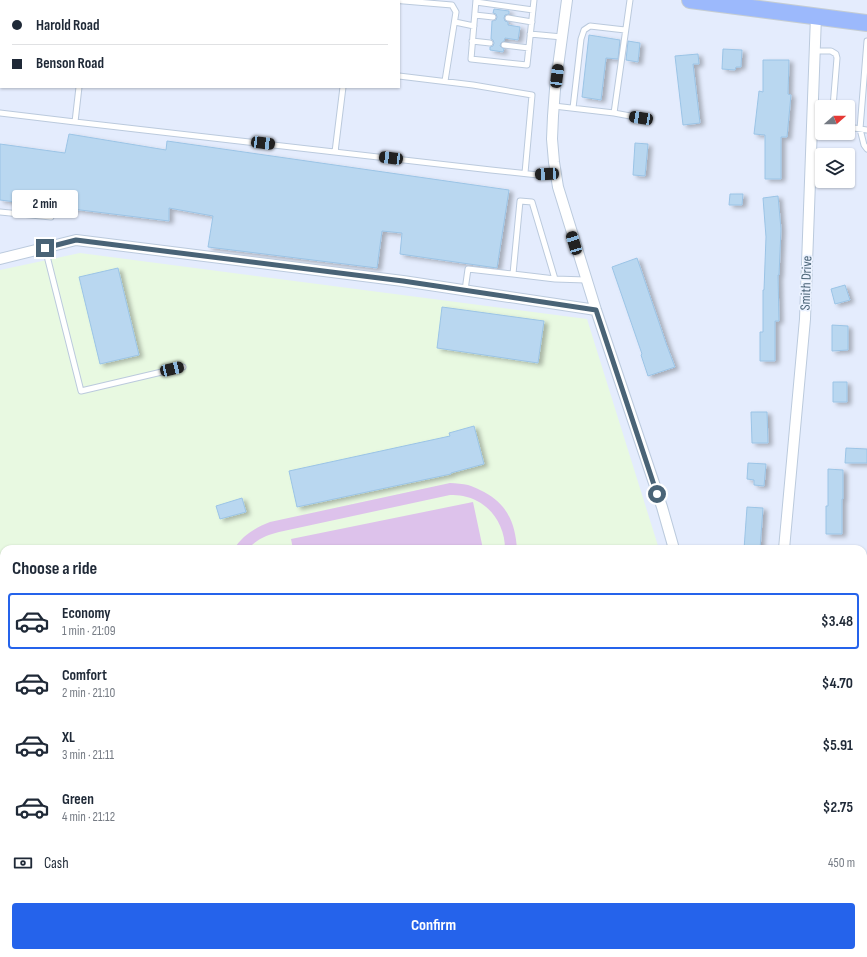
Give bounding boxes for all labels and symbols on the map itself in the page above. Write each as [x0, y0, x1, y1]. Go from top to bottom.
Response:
car [550, 63, 564, 89]
north arrow [815, 100, 855, 140]
car [628, 110, 654, 126]
car [250, 136, 276, 150]
car [378, 151, 404, 165]
car [535, 167, 559, 181]
callout: 2 min [12, 190, 78, 218]
car [565, 230, 583, 256]
route end [36, 239, 54, 257]
street label: Smith Drive [797, 255, 815, 311]
car [159, 360, 185, 378]
route start [648, 485, 666, 503]

